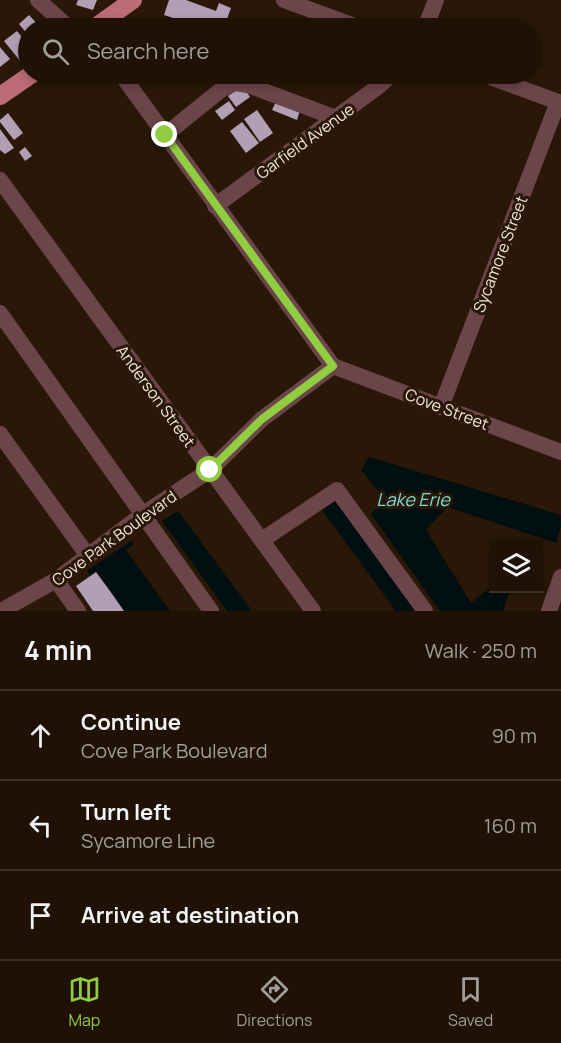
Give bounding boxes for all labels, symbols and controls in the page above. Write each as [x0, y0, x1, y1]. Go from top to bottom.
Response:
search box [18, 18, 543, 84]
icon: search [39, 35, 72, 68]
text: Search here [87, 36, 209, 66]
street label: Garfield Avenue [252, 98, 358, 184]
route end [151, 121, 177, 147]
street label: Sycamore Street [468, 192, 532, 316]
street label: Anderson Street [111, 340, 201, 452]
street label: Cove Street [402, 383, 492, 435]
route start [196, 456, 222, 482]
street label: Cove Park Boulevard [47, 485, 181, 591]
water label: Lake Erie [376, 487, 451, 511]
map controls [489, 539, 543, 593]
button: layers [489, 539, 543, 593]
text: 4 min [24, 632, 92, 668]
text: Walk · 250 m [425, 637, 537, 664]
text: Continue [81, 707, 181, 737]
icon: ahead [24, 719, 57, 752]
text: 90 m [491, 722, 537, 749]
text: Cove Park Boulevard [81, 737, 268, 764]
text: Turn left [81, 797, 171, 827]
icon: left [24, 809, 57, 842]
text: 160 m [484, 812, 537, 839]
text: Sycamore Line [81, 827, 215, 854]
icon: arrive [24, 899, 57, 932]
text: Arrive at destination [81, 900, 299, 930]
tab: Map [68, 973, 101, 1031]
tab: Directions [237, 973, 312, 1031]
tab: Saved [448, 973, 493, 1031]

